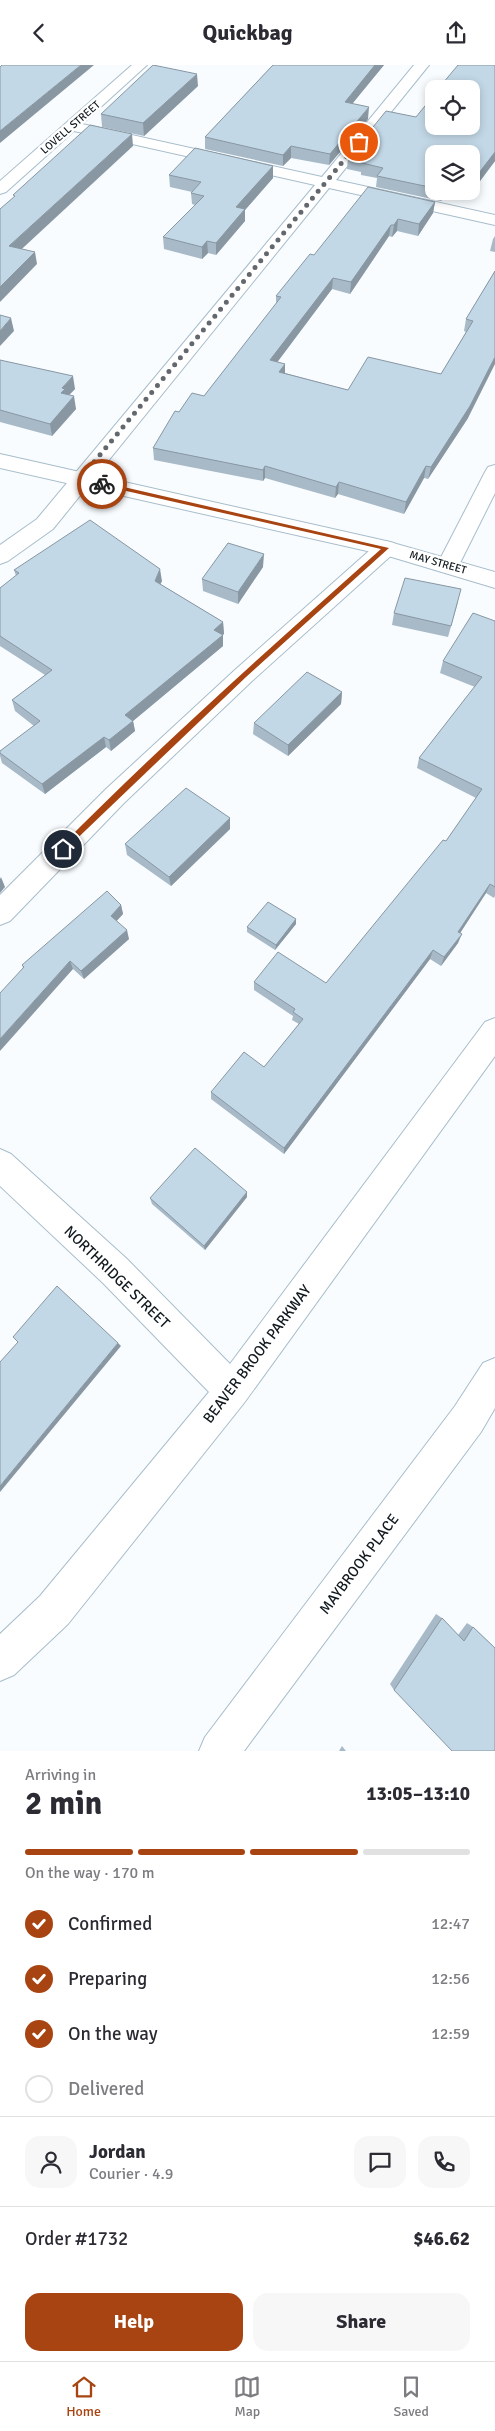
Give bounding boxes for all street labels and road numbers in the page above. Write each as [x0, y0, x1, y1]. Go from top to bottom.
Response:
street label: LOVELL STREET [38, 98, 103, 157]
street label: MAY STREET [408, 548, 468, 577]
street label: NORTHRIDGE STREET [61, 1222, 174, 1332]
street label: BEAVER BROOK PARKWAY [199, 1281, 315, 1427]
street label: MAYBROOK PLACE [316, 1510, 402, 1618]

